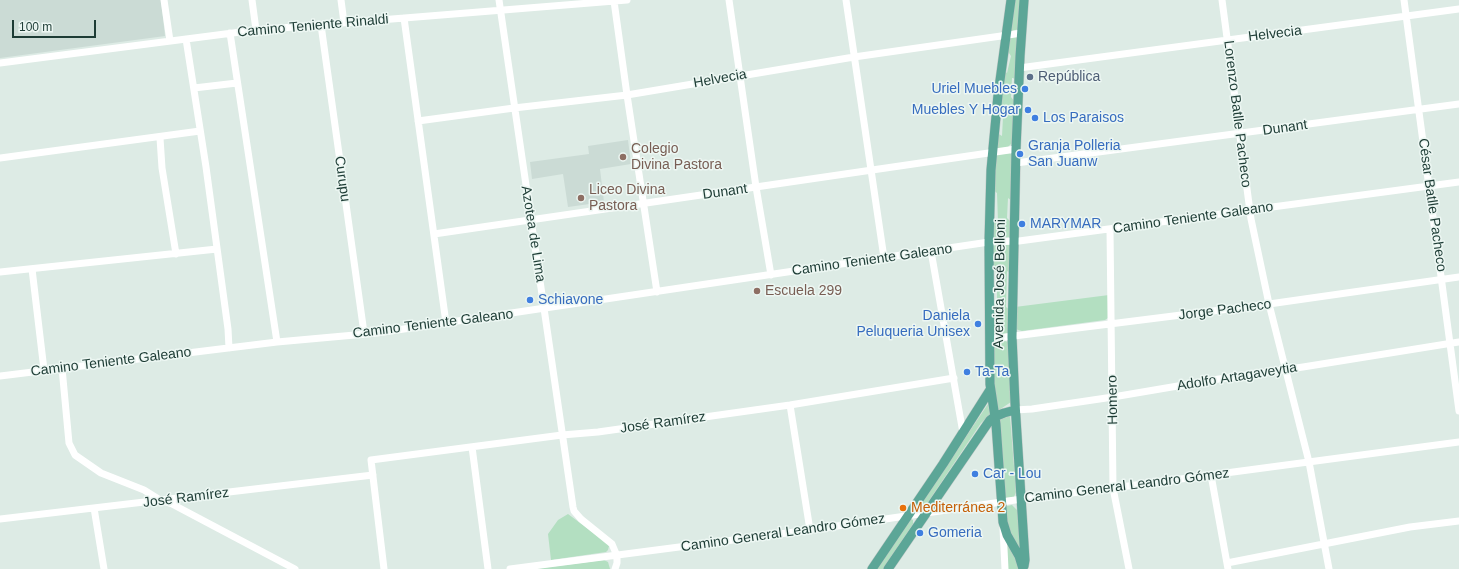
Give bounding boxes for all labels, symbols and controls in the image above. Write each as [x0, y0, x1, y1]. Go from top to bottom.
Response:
street label: Camino Teniente Rinaldi [237, 11, 389, 41]
scale bar [14, 12, 98, 38]
text: 100 m [19, 20, 52, 34]
street label: Helvecia [1247, 22, 1303, 46]
street label: Lorenzo Batlle Pacheco [1220, 40, 1254, 188]
street label: Helvecia [692, 66, 748, 92]
place label: República [1038, 69, 1100, 85]
marker: República [1025, 72, 1035, 82]
place label: Uriel Muebles [931, 81, 1017, 97]
marker: Uriel Muebles [1020, 84, 1030, 94]
place label: Muebles Y Hogar [912, 102, 1020, 118]
marker: Muebles Y Hogar [1023, 105, 1033, 115]
place label: Los Paraisos [1043, 110, 1124, 126]
marker: Los Paraisos [1030, 113, 1040, 123]
street label: Dunant [1261, 117, 1309, 139]
street label: César Batlle Pacheco [1414, 137, 1450, 273]
place label: Granja Polleria San Juanw [1028, 138, 1121, 170]
place label: Colegio Divina Pastora [631, 141, 722, 174]
marker: Granja Polleria San Juanw [1015, 149, 1025, 159]
marker: Colegio Divina Pastora [618, 152, 628, 162]
street label: Curupu [330, 155, 354, 203]
street label: Dunant [701, 181, 749, 203]
place label: Liceo Divina Pastora [589, 182, 665, 214]
street label: Azotea de Lima [517, 185, 549, 283]
marker: Liceo Divina Pastora [576, 193, 586, 203]
street label: Camino Teniente Galeano [1112, 198, 1274, 238]
place label: MARYMAR [1030, 216, 1101, 232]
street label: Avenida José Belloni [990, 219, 1010, 349]
marker: MARYMAR [1017, 219, 1027, 229]
street label: Camino Teniente Galeano [791, 240, 953, 280]
place label: Escuela 299 [765, 283, 842, 299]
marker: Escuela 299 [752, 286, 762, 296]
place label: Schiavone [538, 292, 603, 308]
marker: Schiavone [525, 295, 535, 305]
street label: Jorge Pacheco [1178, 296, 1272, 324]
street label: Camino Teniente Galeano [352, 306, 514, 342]
place label: Daniela Peluqueria Unisex [856, 308, 970, 340]
marker: Daniela Peluqueria Unisex [973, 319, 983, 329]
street label: Camino Teniente Galeano [30, 344, 192, 380]
street label: Adolfo Artagaveytia [1176, 359, 1298, 395]
place label: Ta-Ta [975, 364, 1009, 380]
marker: Ta-Ta [962, 367, 972, 377]
street label: Homero [1104, 375, 1122, 425]
street label: José Ramírez [619, 409, 707, 437]
street label: Camino General Leandro Gómez [1024, 465, 1230, 507]
place label: Car - Lou [983, 466, 1041, 482]
marker: Car - Lou [970, 469, 980, 479]
street label: José Ramírez [142, 484, 230, 512]
place label: Mediterránea 2 [911, 500, 1005, 516]
marker: Mediterránea 2 [898, 503, 908, 513]
street label: Camino General Leandro Gómez [680, 510, 886, 556]
place label: Gomeria [928, 525, 982, 541]
marker: Gomeria [915, 528, 925, 538]

